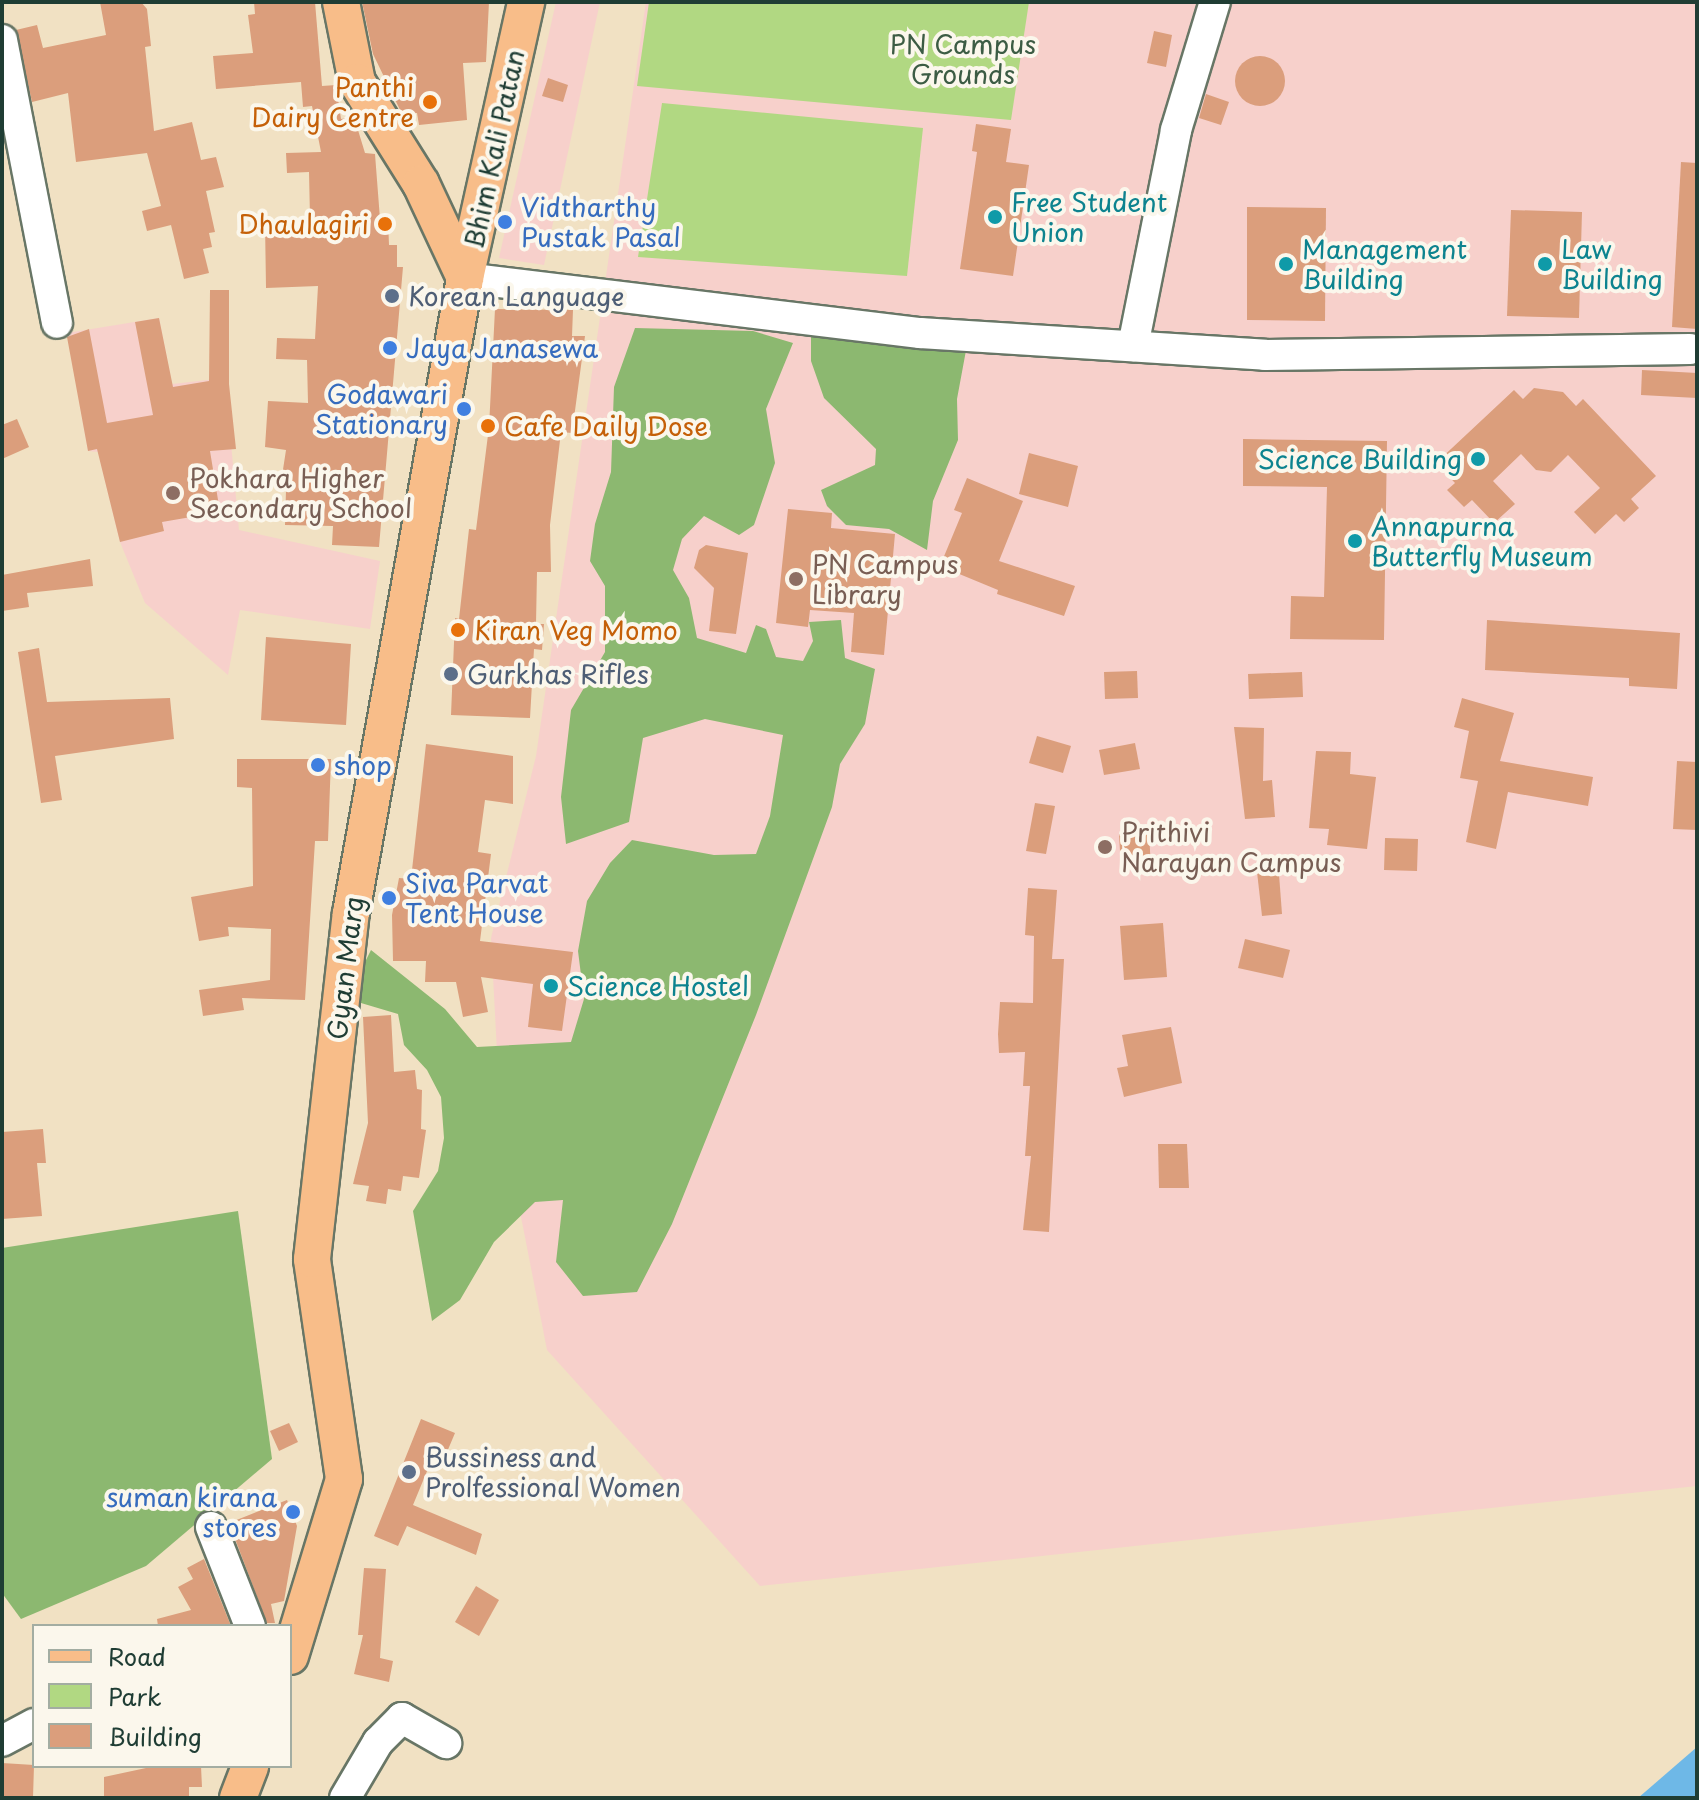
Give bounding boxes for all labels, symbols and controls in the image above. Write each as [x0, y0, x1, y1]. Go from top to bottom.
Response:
park label: PN Campus Grounds [890, 28, 1036, 90]
street label: Bhim Kali Patan [457, 46, 531, 252]
place label: Panthi Dairy Centre [250, 71, 414, 132]
marker: Panthi Dairy Centre [421, 93, 439, 111]
place label: Free Student Union [1011, 186, 1170, 248]
place label: Vidtharthy Pustak Pasal [521, 191, 683, 252]
place label: Dhaulagiri [239, 208, 369, 240]
marker: Free Student Union [986, 208, 1004, 226]
marker: Vidtharthy Pustak Pasal [496, 213, 514, 231]
marker: Dhaulagiri [376, 215, 394, 233]
place label: Management Building [1302, 233, 1467, 294]
place label: Law Building [1561, 233, 1663, 294]
marker: Management Building [1277, 255, 1295, 273]
marker: Law Building [1536, 255, 1554, 273]
place label: Korean Language [408, 280, 626, 312]
marker: Korean Language [383, 287, 401, 305]
place label: Jaya Janasewa [406, 332, 602, 364]
marker: Jaya Janasewa [381, 339, 399, 357]
place label: Godawari Stationary [315, 378, 448, 440]
marker: Godawari Stationary [455, 400, 473, 418]
place label: Cafe Daily Dose [504, 410, 708, 442]
marker: Cafe Daily Dose [479, 417, 497, 435]
place label: Science Building [1257, 443, 1462, 475]
marker: Science Building [1469, 450, 1487, 468]
place label: Pokhara Higher Secondary School [189, 462, 412, 524]
marker: Pokhara Higher Secondary School [164, 484, 182, 502]
place label: Annapurna Butterfly Museum [1371, 510, 1593, 572]
marker: Annapurna Butterfly Museum [1346, 532, 1364, 550]
place label: PN Campus Library [812, 548, 959, 610]
marker: PN Campus Library [787, 570, 805, 588]
place label: Kiran Veg Momo [474, 614, 679, 646]
marker: Kiran Veg Momo [449, 621, 467, 639]
place label: Gurkhas Rifles [467, 658, 650, 690]
marker: Gurkhas Rifles [442, 665, 460, 683]
place label: shop [334, 749, 392, 781]
marker: shop [309, 756, 327, 774]
place label: Prithivi Narayan Campus [1121, 816, 1341, 878]
marker: Prithivi Narayan Campus [1096, 838, 1114, 856]
place label: Siva Parvat Tent House [405, 867, 546, 928]
marker: Siva Parvat Tent House [380, 889, 398, 907]
street label: Gyan Marg [321, 896, 369, 1040]
place label: Science Hostel [567, 970, 749, 1002]
marker: Science Hostel [542, 977, 560, 995]
place label: Bussiness and Prolfessional Women [425, 1441, 681, 1502]
marker: Bussiness and Prolfessional Women [400, 1463, 418, 1481]
place label: suman kirana stores [105, 1481, 277, 1542]
marker: suman kirana stores [284, 1503, 302, 1521]
legend [32, 1624, 292, 1768]
text: Road [108, 1638, 166, 1674]
text: Park [108, 1678, 162, 1714]
text: Building [108, 1718, 202, 1754]

